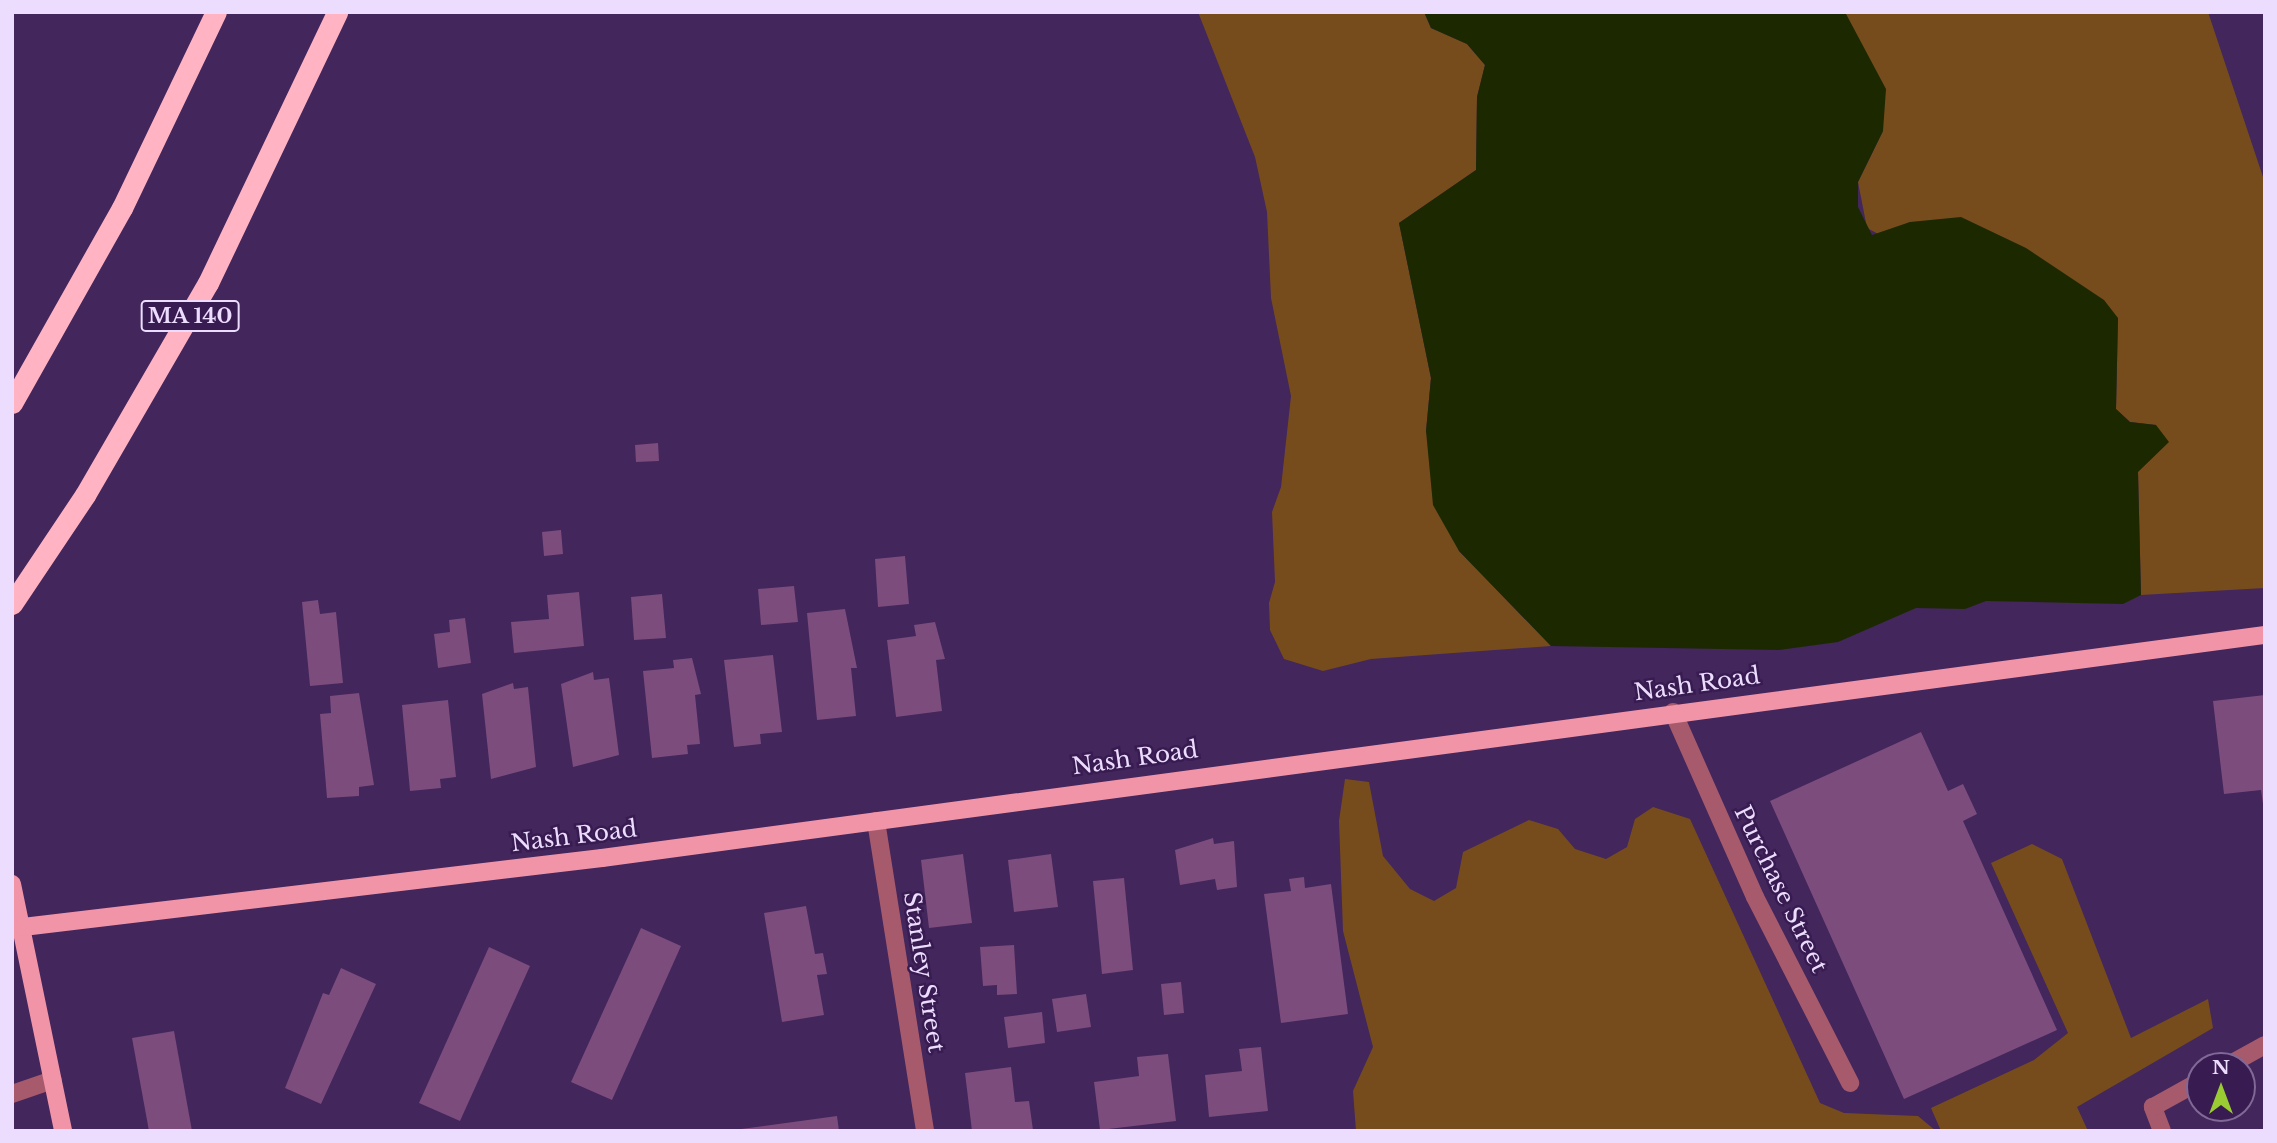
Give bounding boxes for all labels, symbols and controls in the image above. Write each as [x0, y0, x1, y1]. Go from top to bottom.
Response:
road number: MA 140 [139, 298, 241, 334]
street label: Nash Road [1632, 662, 1762, 706]
street label: Nash Road [1070, 736, 1200, 780]
street label: Purchase Street [1729, 801, 1833, 977]
street label: Nash Road [509, 815, 639, 857]
street label: Stanley Street [898, 889, 950, 1055]
north arrow [2186, 1052, 2256, 1122]
text: N [2212, 1056, 2230, 1079]

